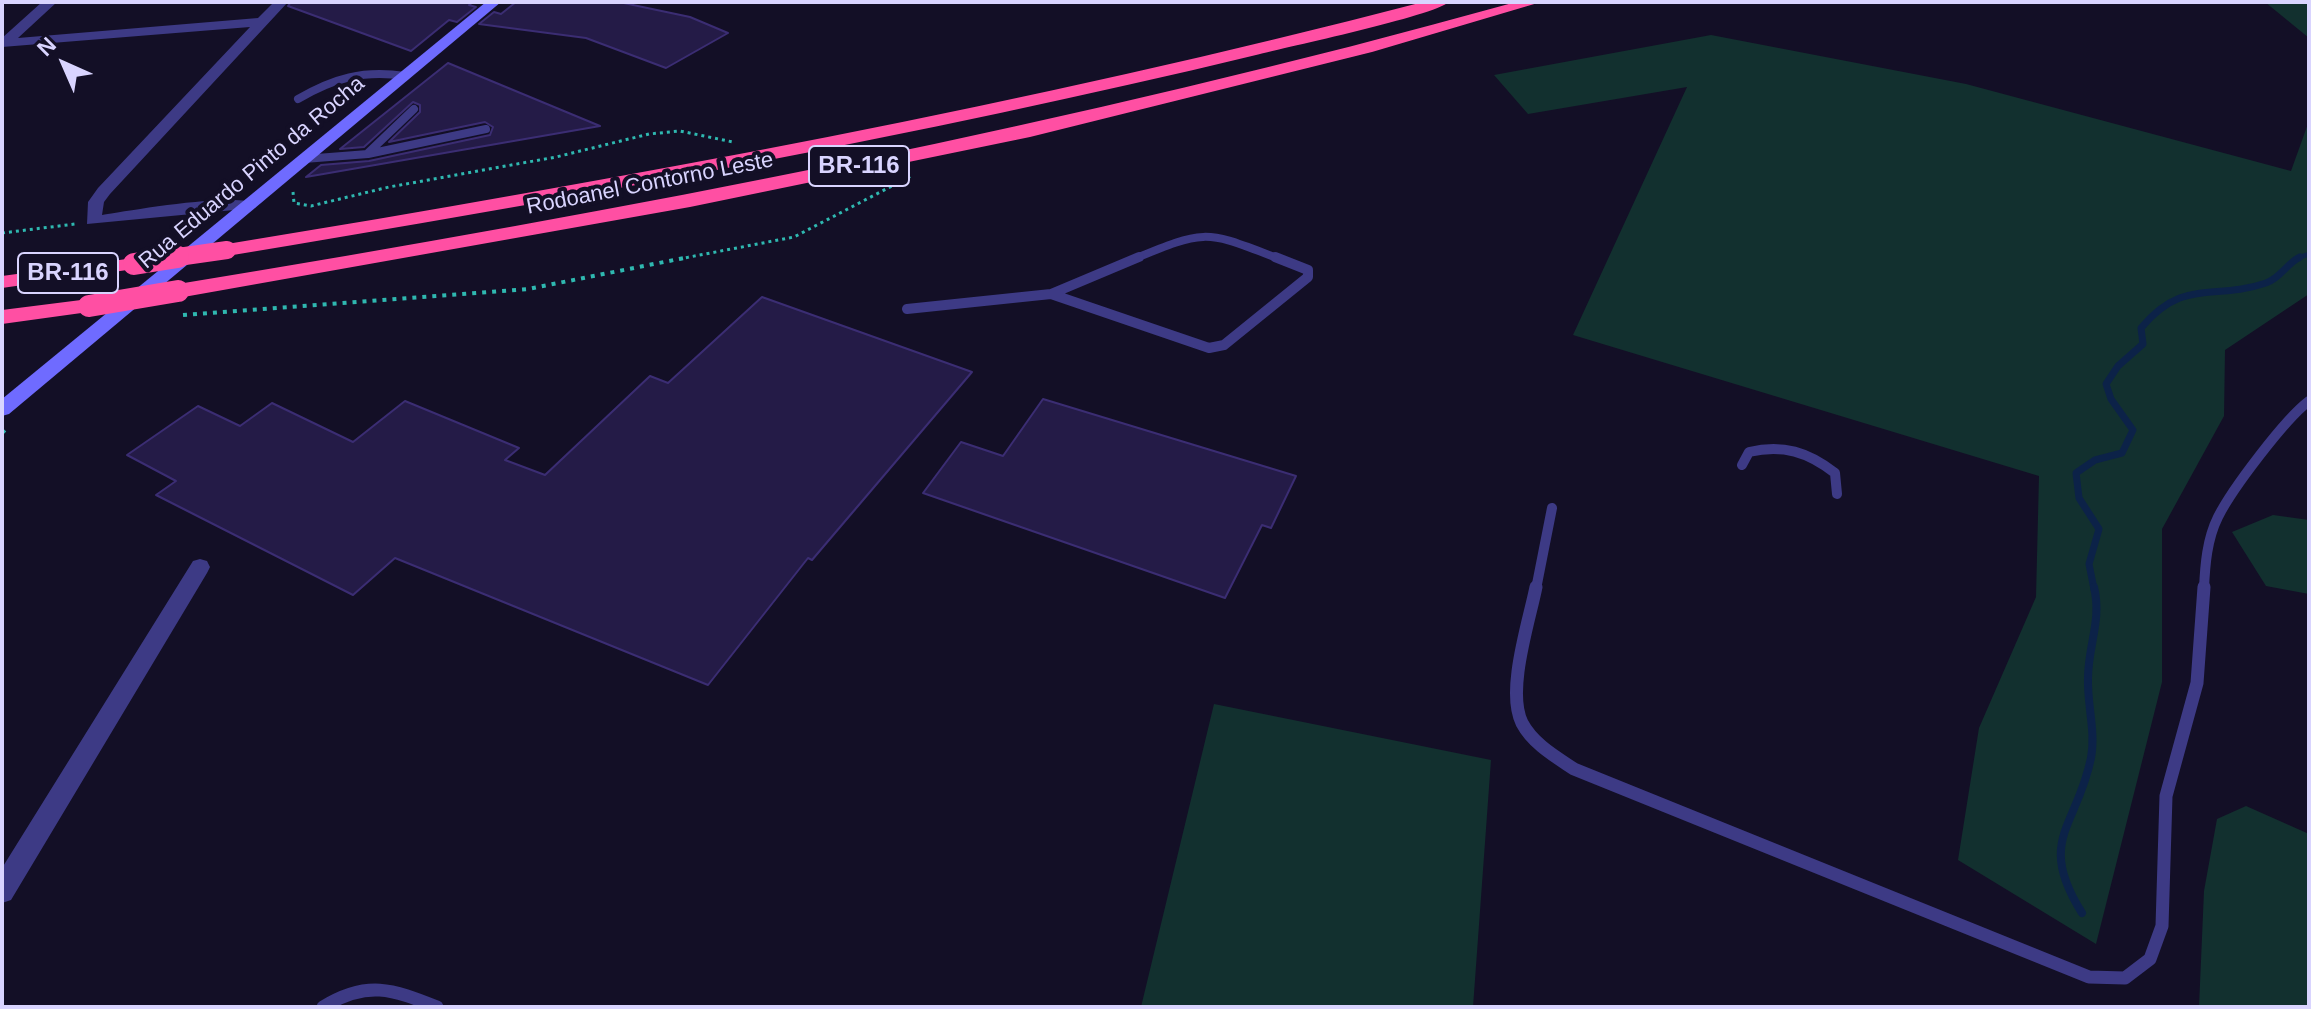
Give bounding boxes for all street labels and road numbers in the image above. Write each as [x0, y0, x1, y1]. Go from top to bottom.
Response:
street label: Rua Eduardo Pinto da Rocha [134, 71, 370, 275]
road number: BR-116 [809, 146, 909, 186]
street label: Rodoanel Contorno Leste [524, 147, 776, 221]
road number: BR-116 [18, 253, 118, 293]

